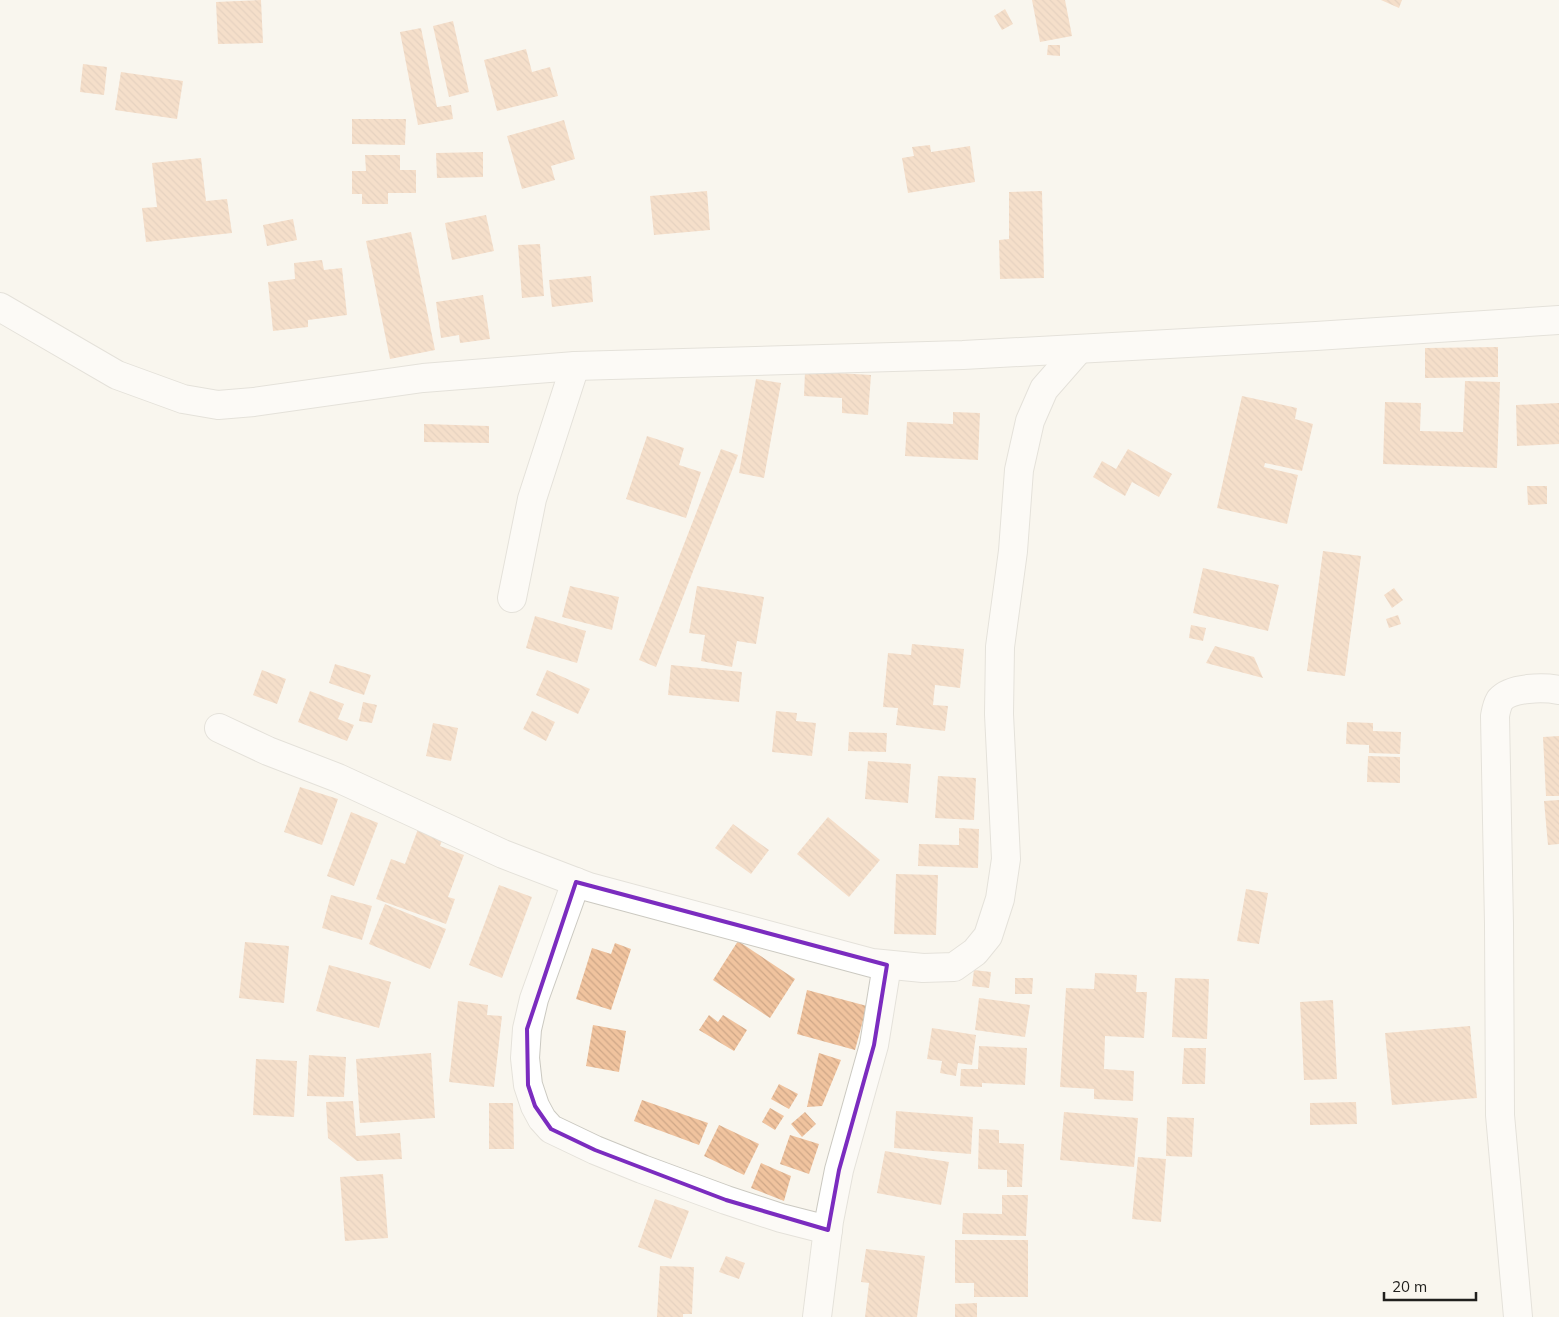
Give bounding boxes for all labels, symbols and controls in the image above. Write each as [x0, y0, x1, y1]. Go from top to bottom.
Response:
scale bar [1384, 1270, 1476, 1302]
text: 20 m [1392, 1277, 1427, 1296]

